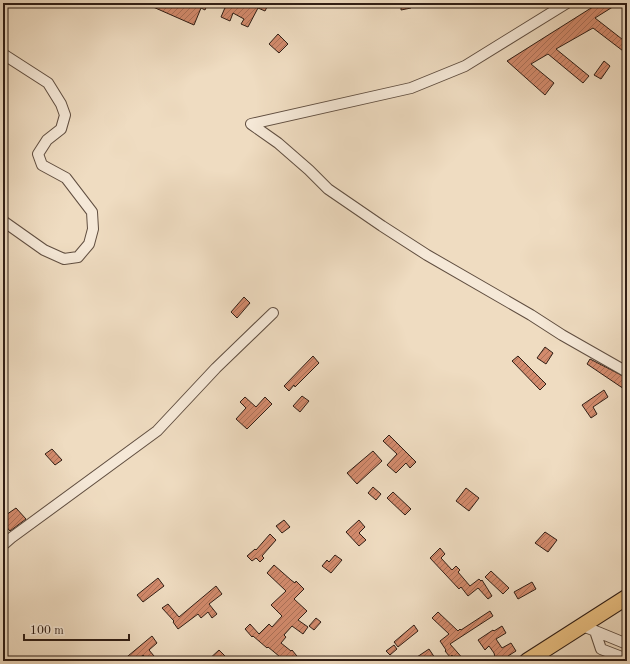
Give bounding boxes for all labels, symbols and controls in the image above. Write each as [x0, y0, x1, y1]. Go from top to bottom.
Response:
scale bar [24, 616, 129, 642]
text: 100 m [30, 625, 64, 637]

